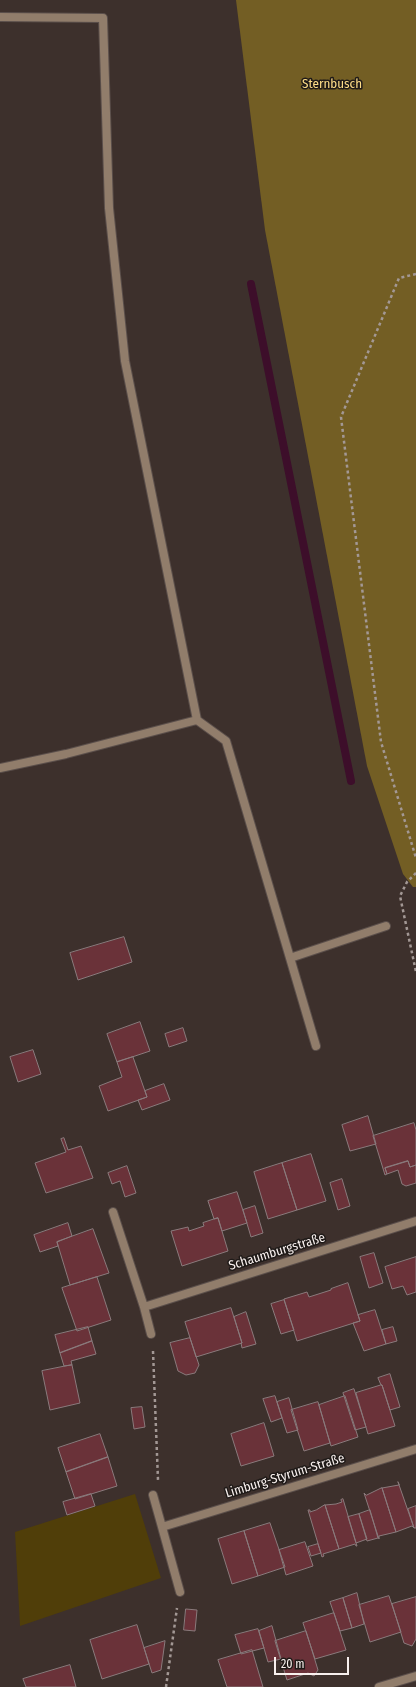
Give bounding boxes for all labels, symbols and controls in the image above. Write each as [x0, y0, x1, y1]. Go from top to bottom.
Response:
park label: Sternbusch [302, 76, 362, 92]
street label: Schaumburgstraße [227, 1230, 327, 1274]
street label: Limburg-Styrum-Straße [223, 1450, 347, 1502]
scale bar [276, 1649, 351, 1675]
text: 20 m [281, 1657, 305, 1671]

